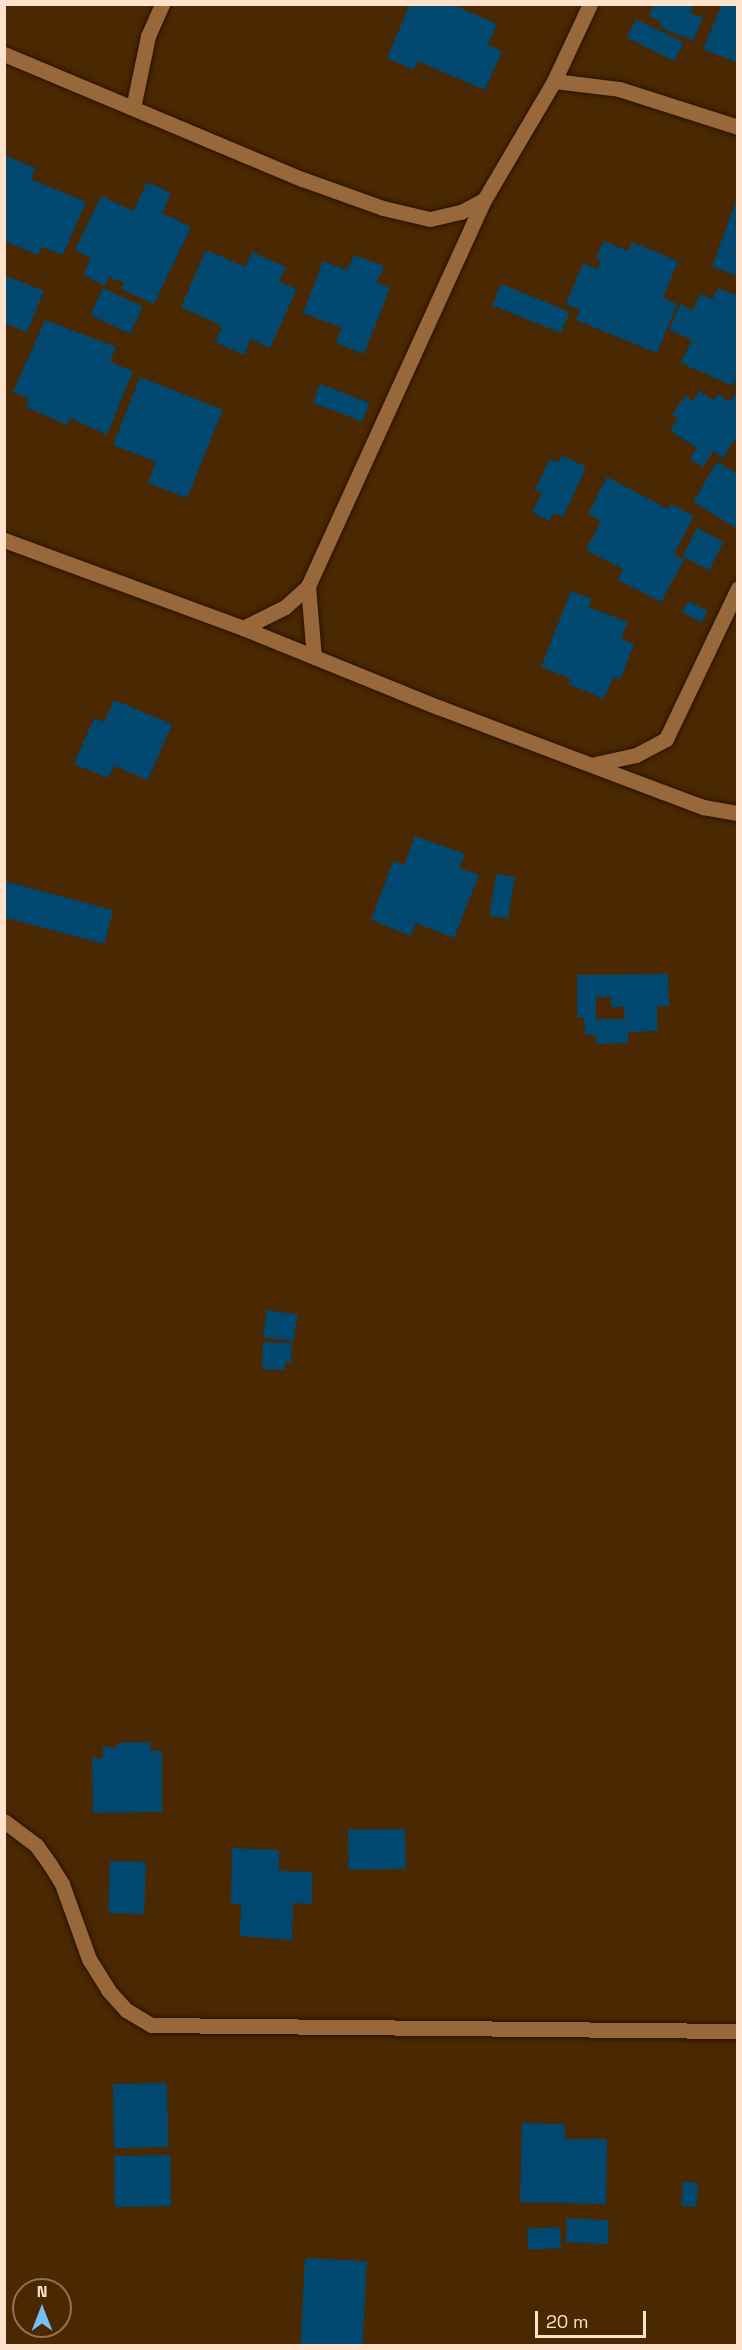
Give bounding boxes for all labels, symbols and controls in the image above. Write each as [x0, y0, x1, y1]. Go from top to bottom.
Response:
north arrow [12, 2278, 72, 2338]
text: N [37, 2281, 47, 2302]
scale bar [538, 2299, 649, 2337]
text: 20 m [546, 2310, 589, 2333]

